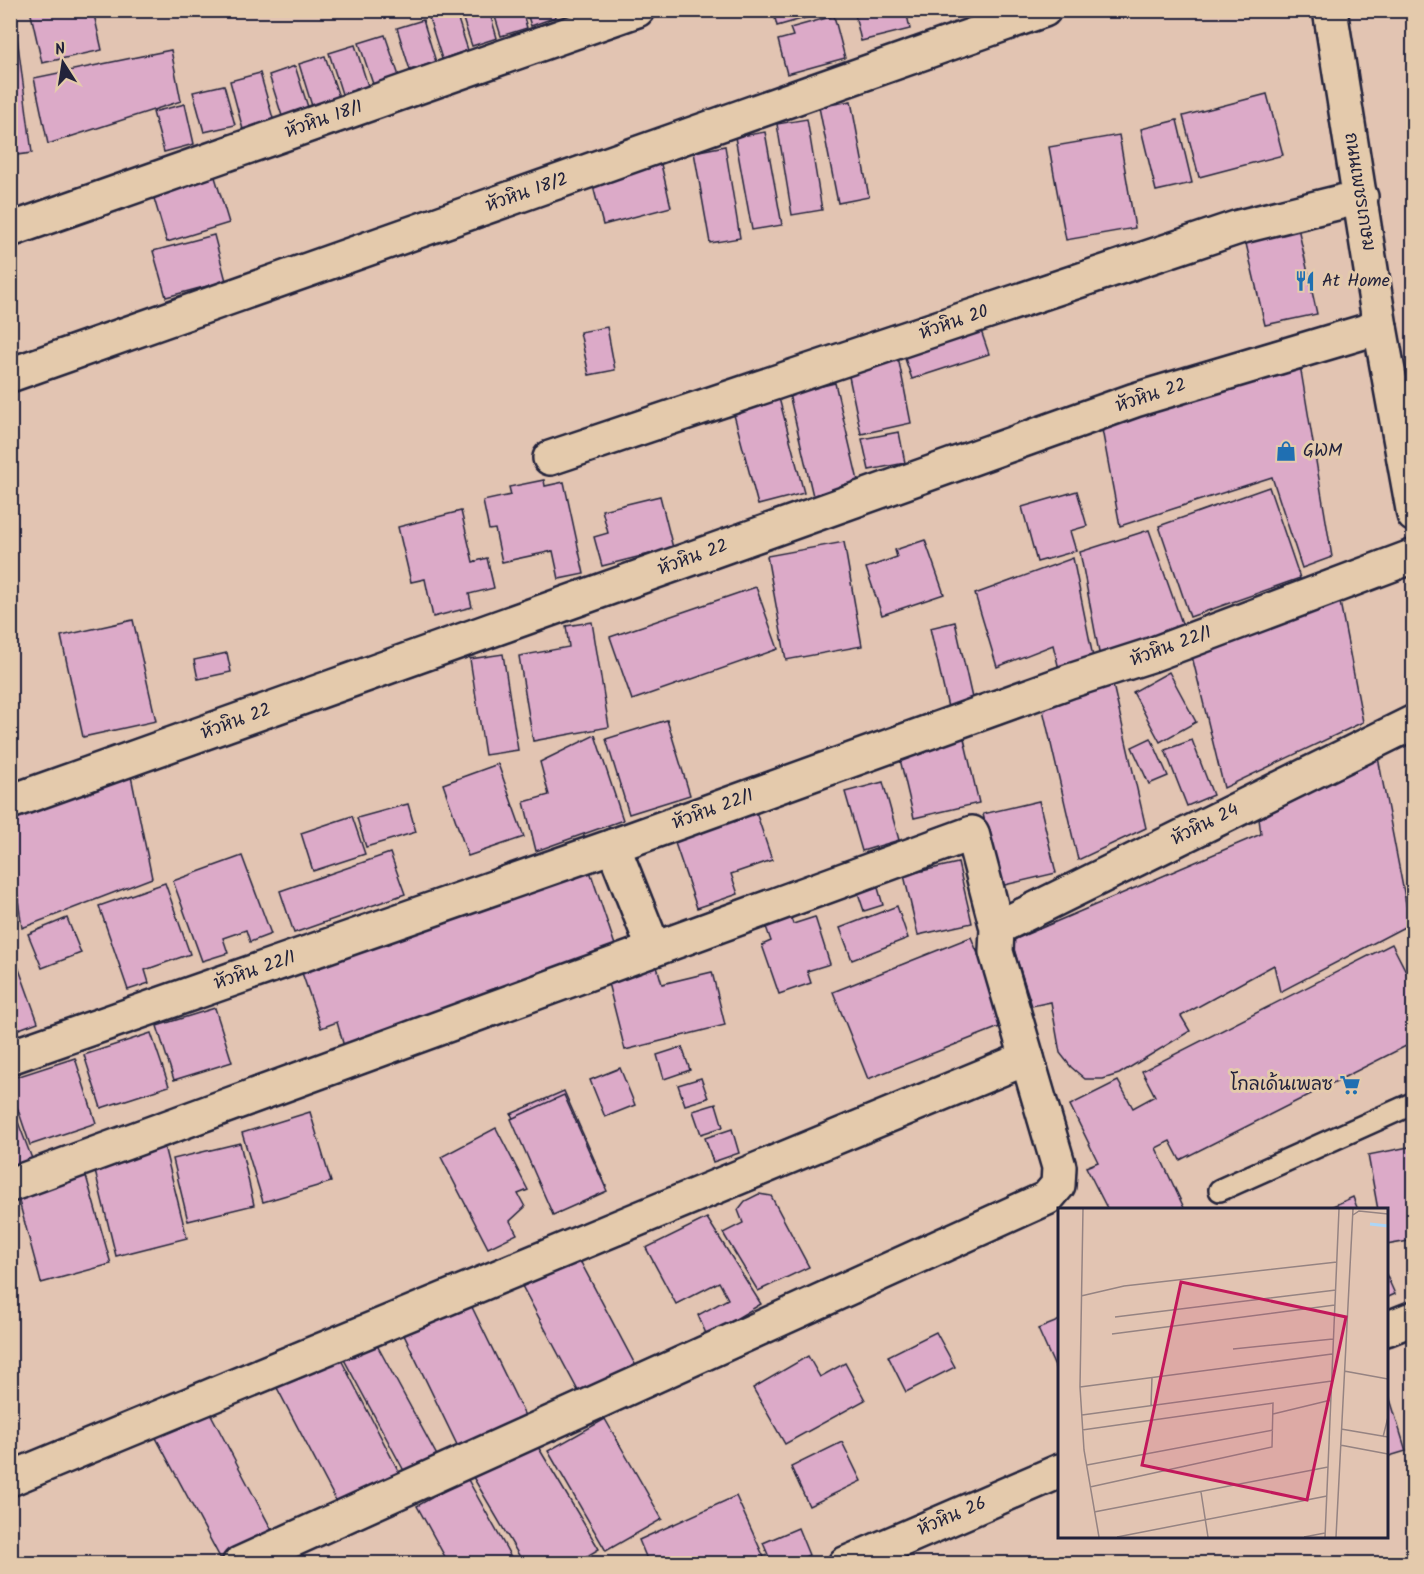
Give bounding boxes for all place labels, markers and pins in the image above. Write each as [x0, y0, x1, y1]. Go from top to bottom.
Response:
place label: At Home [1322, 267, 1390, 296]
restaurant icon: At Home [1293, 269, 1317, 293]
place label: GWM [1303, 437, 1343, 466]
shop icon: GWM [1274, 439, 1298, 463]
place label: โกลเด้นเพลซ [1230, 1071, 1333, 1100]
supermarket icon: โกลเด้นเพลซ [1338, 1073, 1362, 1097]

